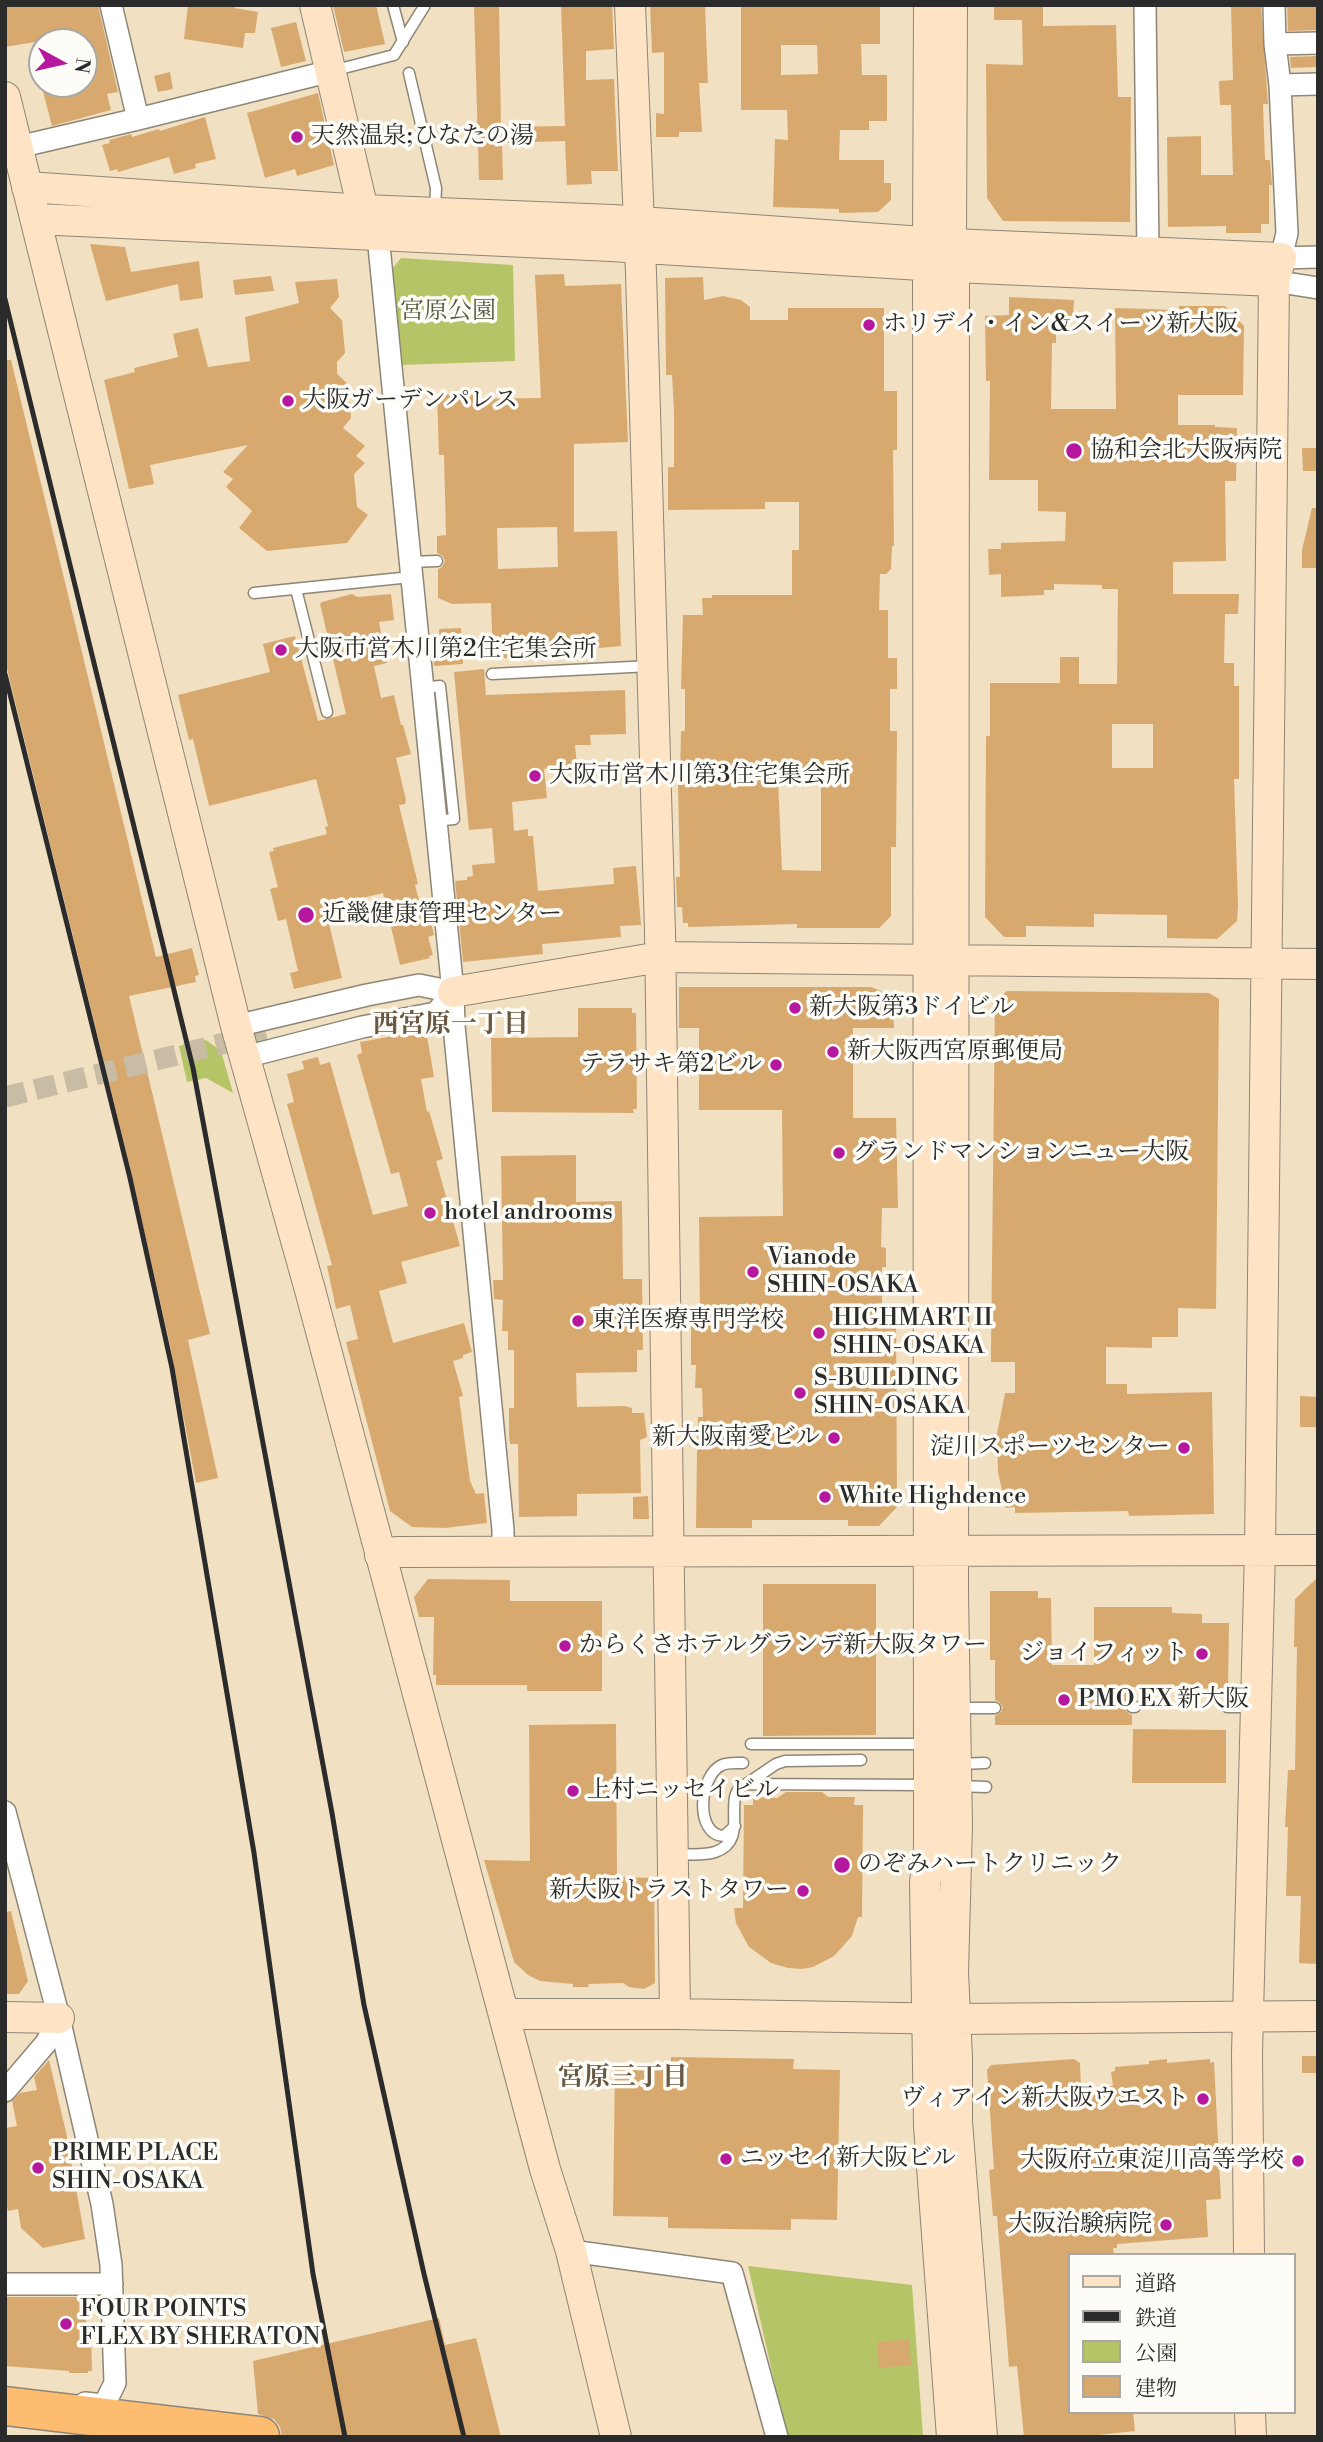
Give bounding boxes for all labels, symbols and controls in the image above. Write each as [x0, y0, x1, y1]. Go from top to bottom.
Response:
north arrow [28, 28, 98, 98]
text: N [69, 57, 95, 75]
place label: 天然温泉;ひなたの湯 [311, 123, 534, 151]
marker: 天然温泉;ひなたの湯 [289, 129, 305, 145]
park label: 宮原公園 [400, 298, 496, 326]
place label: ホリデイ・イン&スイーツ新大阪 [883, 311, 1238, 339]
marker: ホリデイ・イン&スイーツ新大阪 [861, 317, 877, 333]
place label: 大阪ガーデンパレス [302, 387, 518, 415]
marker: 大阪ガーデンパレス [280, 393, 296, 409]
place label: 協和会北大阪病院 [1090, 437, 1282, 465]
marker: 協和会北大阪病院 [1064, 441, 1084, 461]
place label: 大阪市営木川第2住宅集会所 [295, 636, 597, 664]
marker: 大阪市営木川第2住宅集会所 [273, 642, 289, 658]
place label: 大阪市営木川第3住宅集会所 [549, 762, 850, 790]
marker: 大阪市営木川第3住宅集会所 [527, 768, 543, 784]
place label: 近畿健康管理センター [322, 901, 562, 929]
marker: 近畿健康管理センター [296, 905, 316, 925]
place label: 新大阪第3ドイビル [809, 994, 1014, 1022]
marker: 新大阪第3ドイビル [787, 1000, 803, 1016]
district label: 西宮原一丁目 [373, 1010, 529, 1042]
place label: 新大阪西宮原郵便局 [847, 1038, 1063, 1066]
marker: 新大阪西宮原郵便局 [825, 1044, 841, 1060]
place label: テラサキ第2ビル [580, 1051, 762, 1079]
marker: テラサキ第2ビル [768, 1057, 784, 1073]
place label: グランドマンションニュー大阪 [853, 1139, 1189, 1167]
marker: グランドマンションニュー大阪 [831, 1145, 847, 1161]
place label: hotel androoms [444, 1199, 613, 1227]
marker: hotel androoms [422, 1205, 438, 1221]
place label: Vianode SHIN-OSAKA [767, 1244, 919, 1300]
marker: Vianode SHIN-OSAKA [745, 1264, 761, 1280]
place label: HIGHMART II SHIN-OSAKA [833, 1305, 993, 1361]
place label: 東洋医療専門学校 [592, 1307, 784, 1335]
marker: 東洋医療専門学校 [570, 1313, 586, 1329]
marker: HIGHMART II SHIN-OSAKA [811, 1325, 827, 1341]
place label: S-BUILDING SHIN-OSAKA [814, 1365, 966, 1421]
marker: S-BUILDING SHIN-OSAKA [792, 1385, 808, 1401]
place label: 新大阪南愛ビル [652, 1424, 820, 1452]
marker: 新大阪南愛ビル [826, 1430, 842, 1446]
place label: 淀川スポーツセンター [930, 1434, 1170, 1462]
marker: 淀川スポーツセンター [1176, 1440, 1192, 1456]
place label: White Highdence [839, 1483, 1026, 1511]
marker: White Highdence [817, 1489, 833, 1505]
place label: からくさホテルグランデ新大阪タワー [579, 1632, 987, 1660]
marker: からくさホテルグランデ新大阪タワー [557, 1638, 573, 1654]
place label: ジョイフィット [1020, 1640, 1188, 1668]
marker: ジョイフィット [1194, 1646, 1210, 1662]
place label: PMO EX 新大阪 [1078, 1686, 1249, 1714]
marker: PMO EX 新大阪 [1056, 1692, 1072, 1708]
place label: 上村ニッセイビル [587, 1777, 779, 1805]
marker: 上村ニッセイビル [565, 1783, 581, 1799]
place label: のぞみハートクリニック [858, 1851, 1122, 1879]
marker: のぞみハートクリニック [832, 1855, 852, 1875]
place label: 新大阪トラストタワー [549, 1877, 789, 1905]
marker: 新大阪トラストタワー [795, 1883, 811, 1899]
district label: 宮原三丁目 [558, 2063, 688, 2095]
place label: ヴィアイン新大阪ウエスト [901, 2085, 1189, 2113]
marker: ヴィアイン新大阪ウエスト [1195, 2091, 1211, 2107]
place label: PRIME PLACE SHIN-OSAKA [52, 2140, 218, 2196]
place label: ニッセイ新大阪ビル [740, 2145, 956, 2173]
place label: 大阪府立東淀川高等学校 [1020, 2147, 1284, 2175]
marker: ニッセイ新大阪ビル [718, 2151, 734, 2167]
marker: 大阪府立東淀川高等学校 [1290, 2153, 1306, 2169]
marker: PRIME PLACE SHIN-OSAKA [30, 2160, 46, 2176]
place label: 大阪治験病院 [1008, 2211, 1152, 2239]
marker: 大阪治験病院 [1158, 2217, 1174, 2233]
legend [1068, 2253, 1295, 2414]
text: 道路 [1135, 2271, 1177, 2297]
place label: FOUR POINTS FLEX BY SHERATON [80, 2296, 320, 2352]
text: 鉄道 [1135, 2306, 1177, 2332]
marker: FOUR POINTS FLEX BY SHERATON [58, 2316, 74, 2332]
text: 公園 [1135, 2341, 1177, 2367]
text: 建物 [1135, 2376, 1177, 2402]

